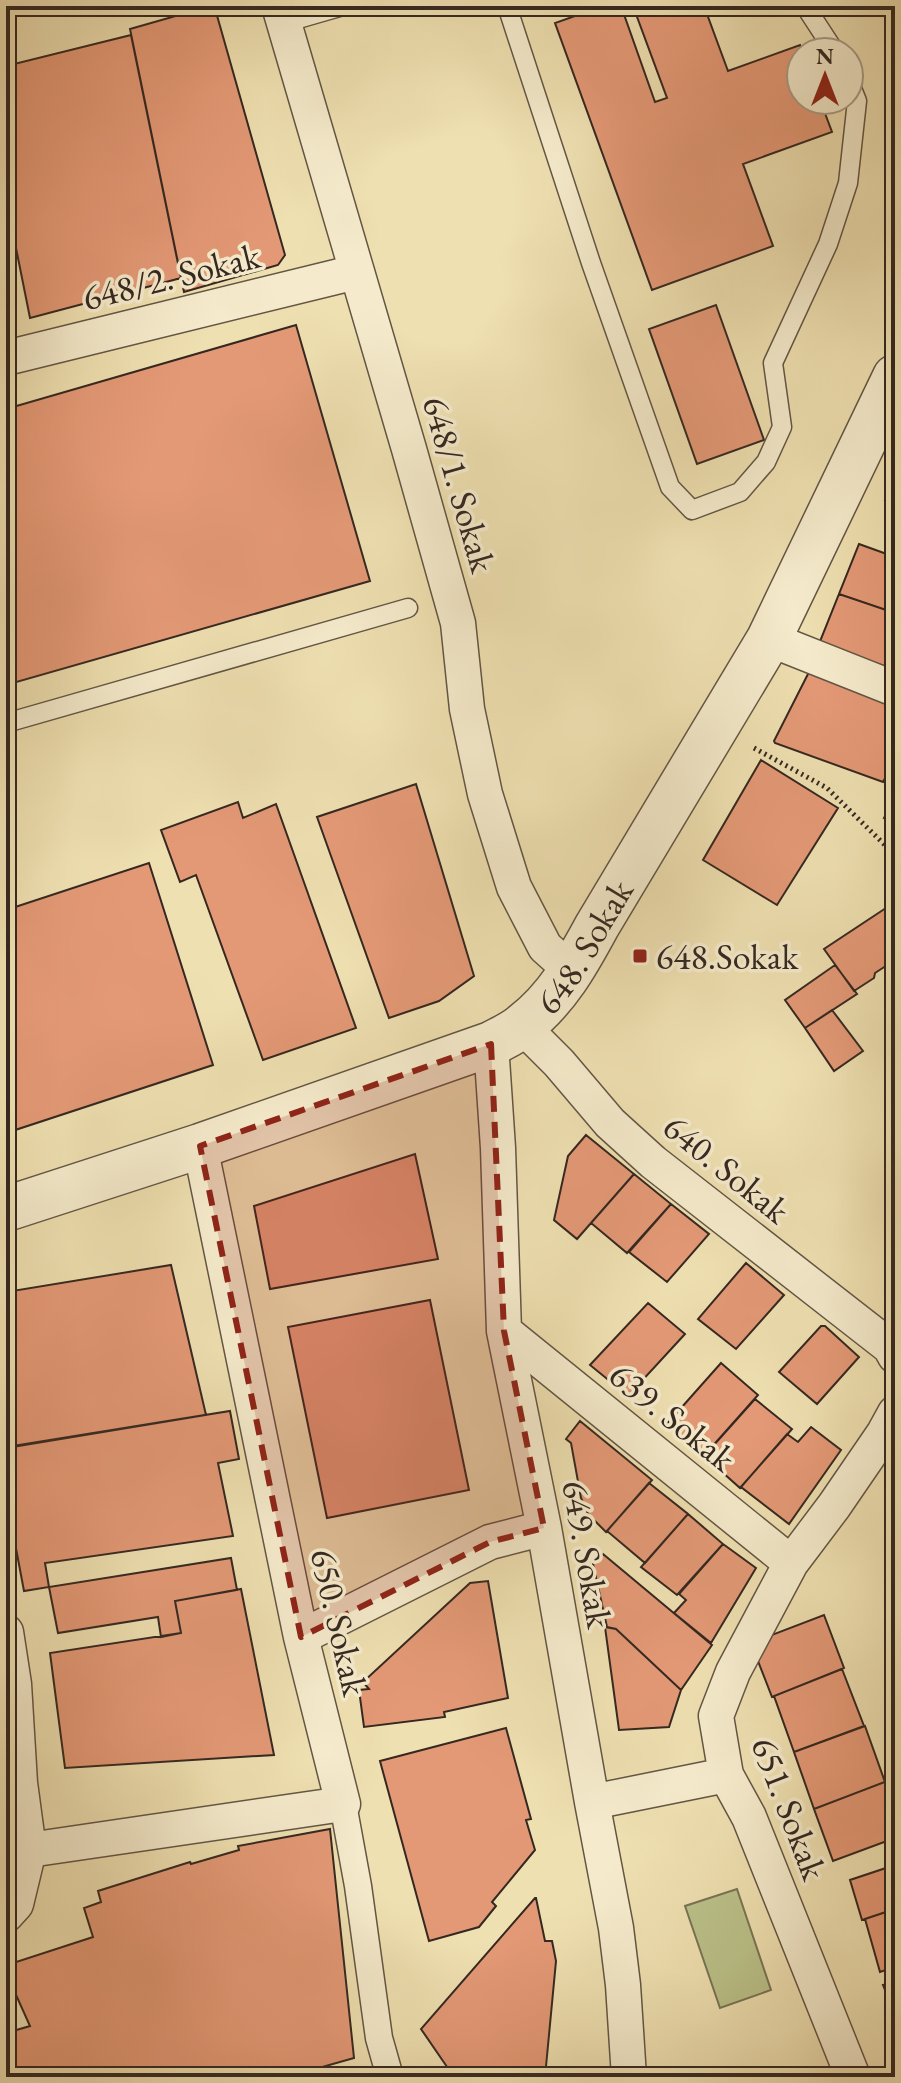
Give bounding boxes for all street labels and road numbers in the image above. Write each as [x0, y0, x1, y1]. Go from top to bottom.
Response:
street label: 648/2. Sokak [78, 232, 266, 321]
street label: 648/1. Sokak [412, 391, 507, 579]
street label: 648. Sokak [525, 870, 644, 1024]
street label: 640. Sokak [654, 1103, 800, 1234]
street label: 639. Sokak [600, 1351, 746, 1482]
street label: 649. Sokak [551, 1476, 624, 1633]
street label: 650. Sokak [300, 1544, 379, 1701]
street label: 651. Sokak [741, 1730, 839, 1887]

